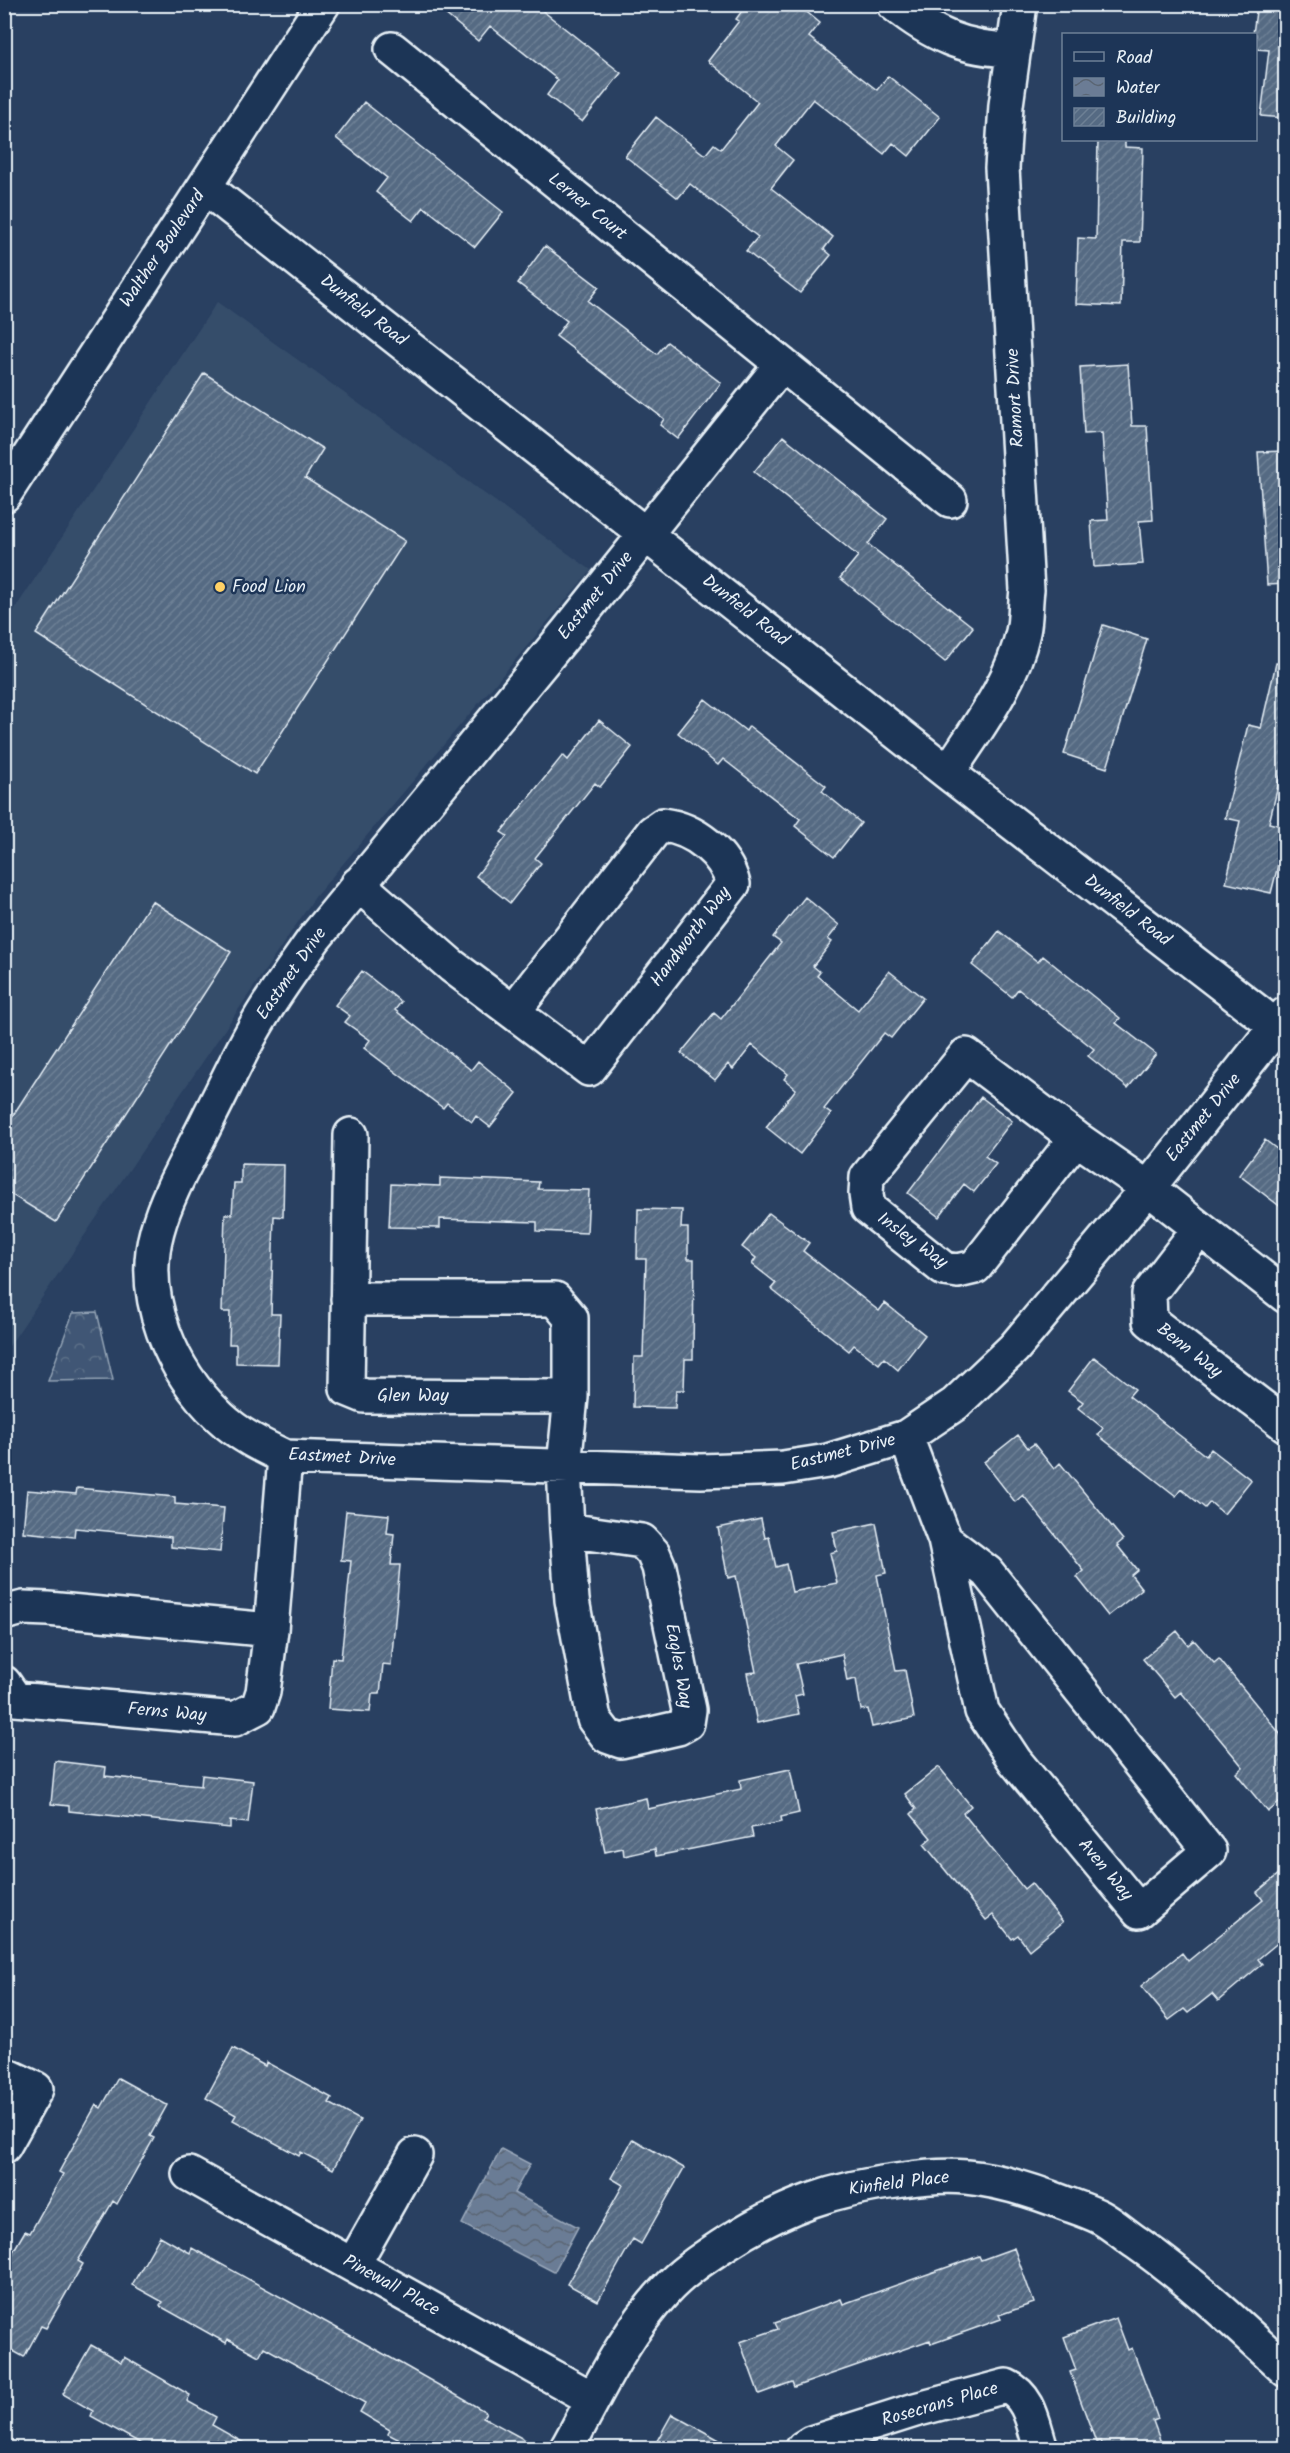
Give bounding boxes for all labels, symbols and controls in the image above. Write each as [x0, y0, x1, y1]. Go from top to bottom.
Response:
legend [1062, 33, 1257, 141]
text: Road [1116, 44, 1153, 73]
text: Water [1116, 74, 1161, 103]
text: Building [1116, 104, 1176, 133]
street label: Lerner Court [541, 166, 634, 249]
street label: Walther Boulevard [113, 183, 214, 314]
street label: Dunfield Road [313, 268, 414, 355]
street label: Ramort Drive [999, 348, 1033, 448]
street label: Eastmet Drive [551, 545, 641, 647]
street label: Dunfield Road [695, 568, 796, 655]
place label: Food Lion [232, 573, 306, 602]
marker: Food Lion [213, 580, 227, 594]
street label: Dunfield Road [1077, 868, 1178, 955]
street label: Handworth Way [643, 880, 739, 994]
street label: Eastmet Drive [249, 922, 335, 1026]
street label: Eastmet Drive [1159, 1067, 1249, 1169]
street label: Insley Way [870, 1205, 954, 1277]
street label: Benn Way [1150, 1316, 1229, 1386]
street label: Glen Way [377, 1382, 449, 1411]
street label: Eastmet Drive [787, 1426, 899, 1480]
street label: Eastmet Drive [287, 1441, 397, 1475]
street label: Eagles Way [656, 1621, 700, 1711]
street label: Ferns Way [126, 1695, 208, 1731]
street label: Aven Way [1070, 1832, 1140, 1908]
street label: Kinfield Place [847, 2163, 951, 2205]
street label: Pinewall Place [337, 2247, 445, 2325]
street label: Rosecrans Place [878, 2375, 1002, 2435]

